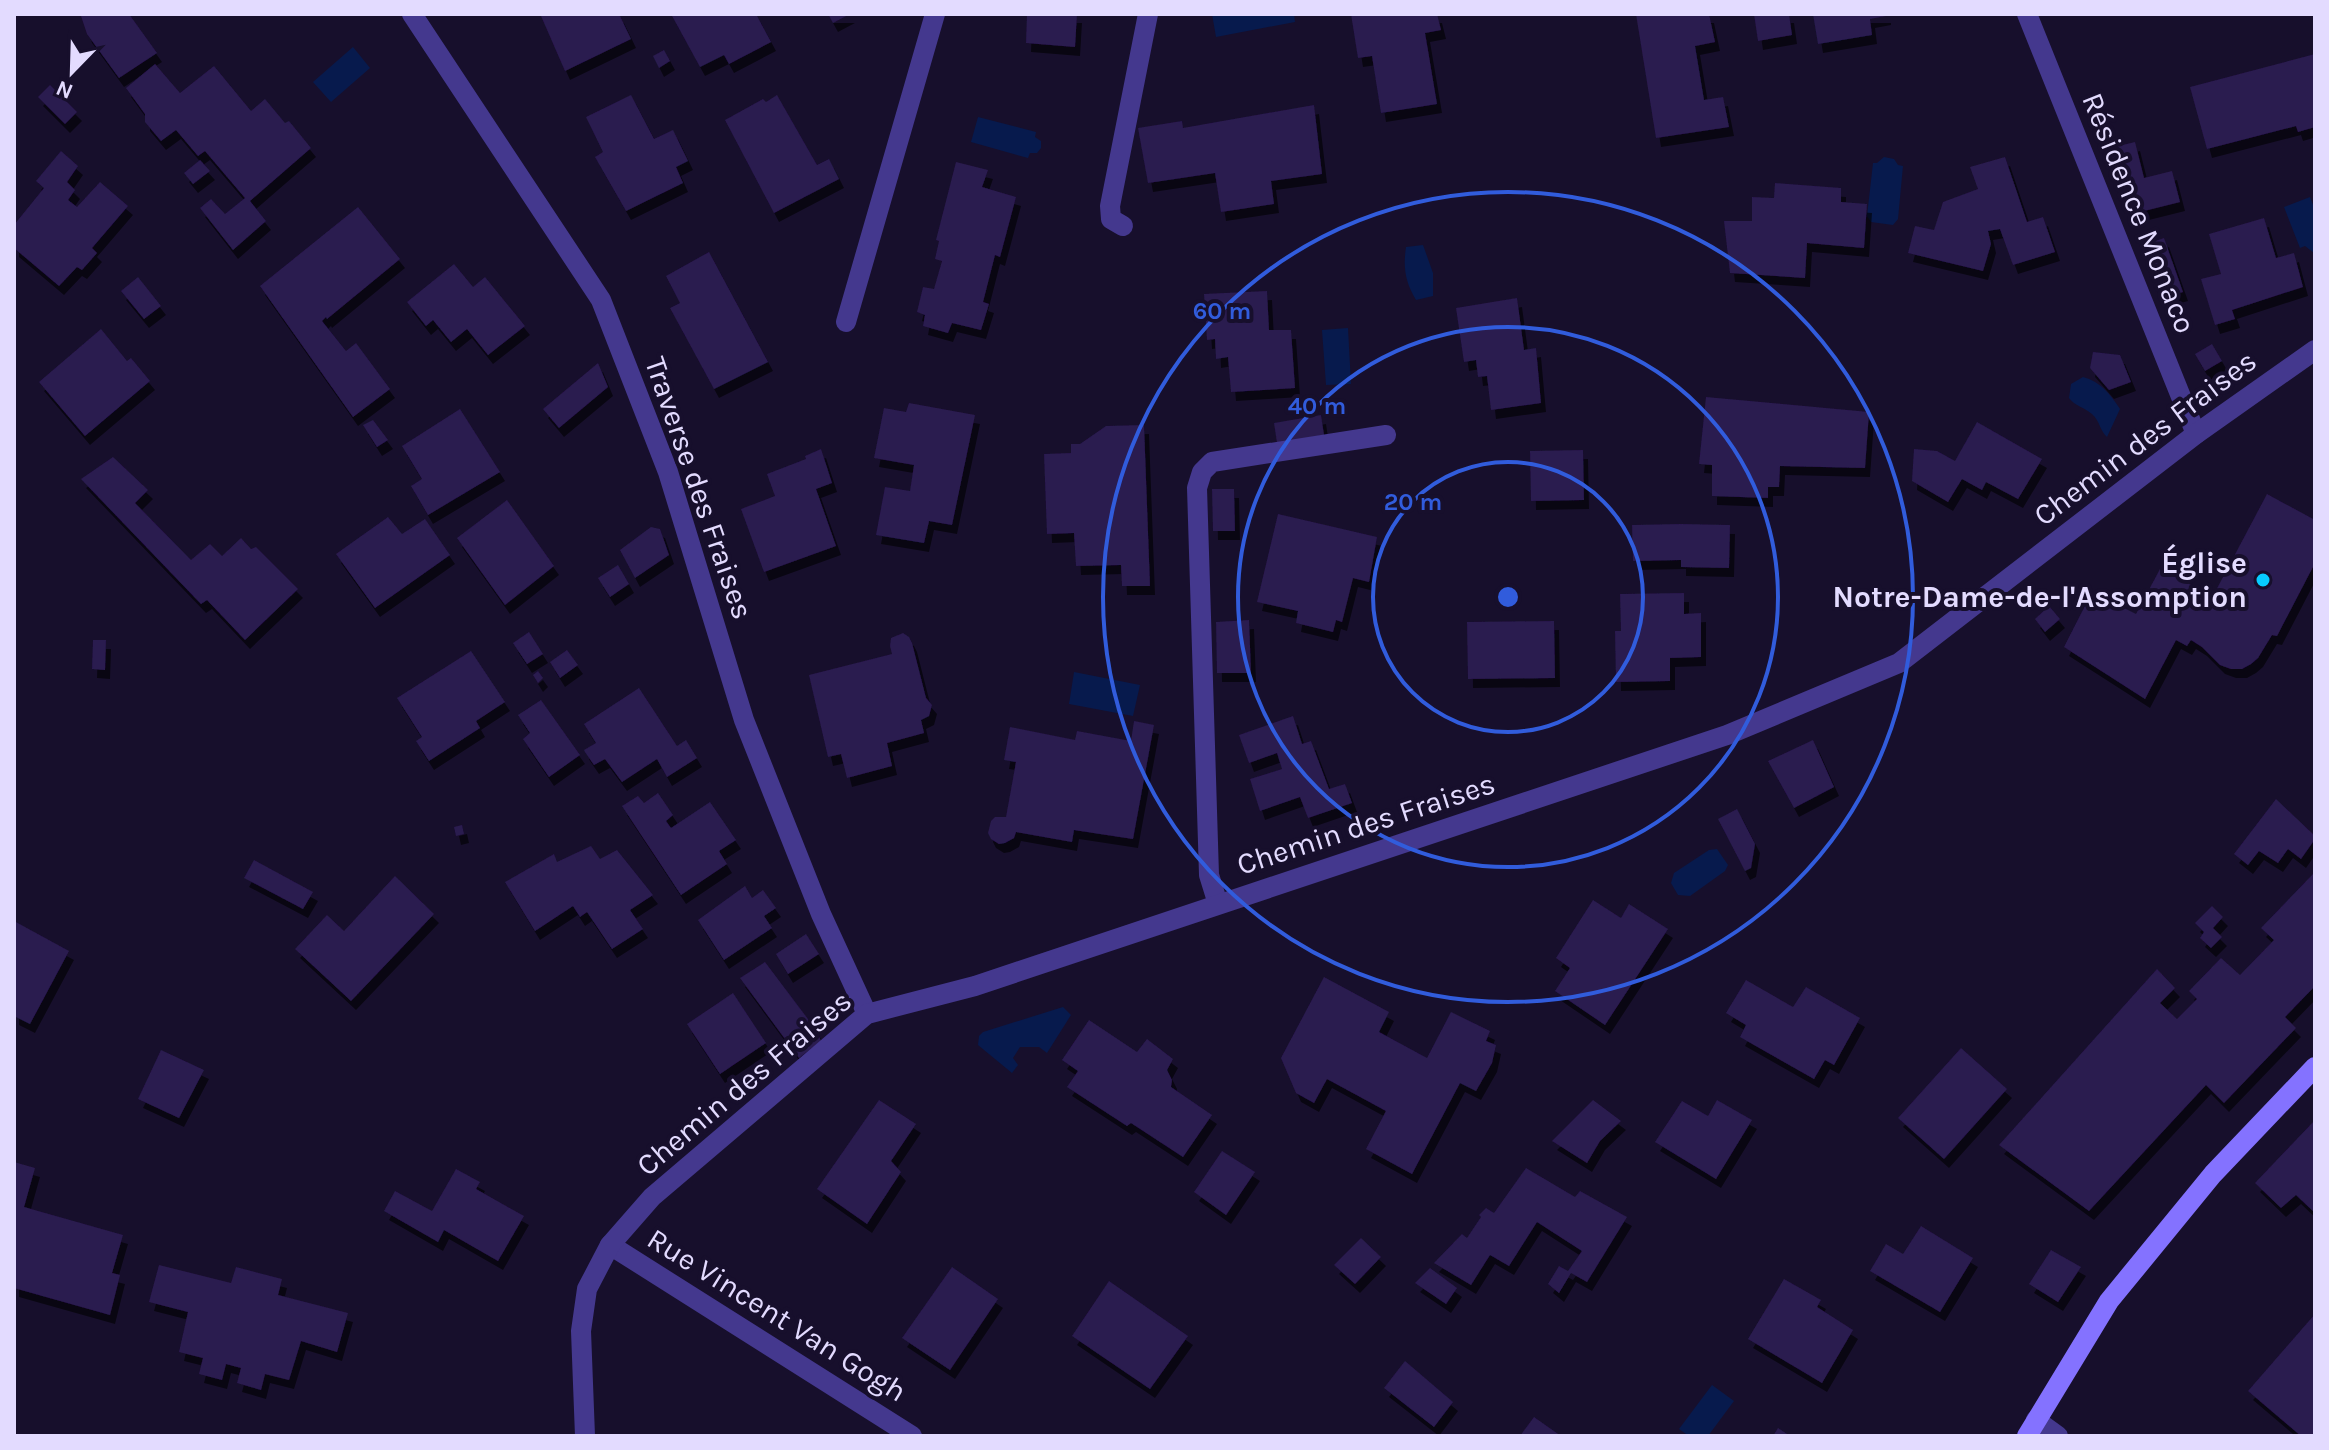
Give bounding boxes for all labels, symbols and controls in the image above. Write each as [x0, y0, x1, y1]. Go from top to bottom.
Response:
north arrow [32, 32, 112, 112]
text: N [52, 74, 77, 105]
street label: Résidence Monaco [2074, 88, 2204, 338]
text: 60 m [1193, 297, 1251, 325]
street label: Chemin des Fraises [2027, 343, 2263, 533]
street label: Traverse des Fraises [637, 352, 761, 624]
text: 40 m [1288, 392, 1346, 420]
text: 20 m [1384, 488, 1442, 516]
place label: Église Notre-Dame-de-l'Assomption [1833, 543, 2247, 615]
marker: Église Notre-Dame-de-l'Assomption [2254, 571, 2272, 589]
centre of rings [1494, 583, 1522, 611]
street label: Chemin des Fraises [1232, 765, 1500, 883]
street label: Chemin des Fraises [629, 983, 859, 1183]
street label: Rue Vincent Van Gogh [641, 1221, 913, 1409]

